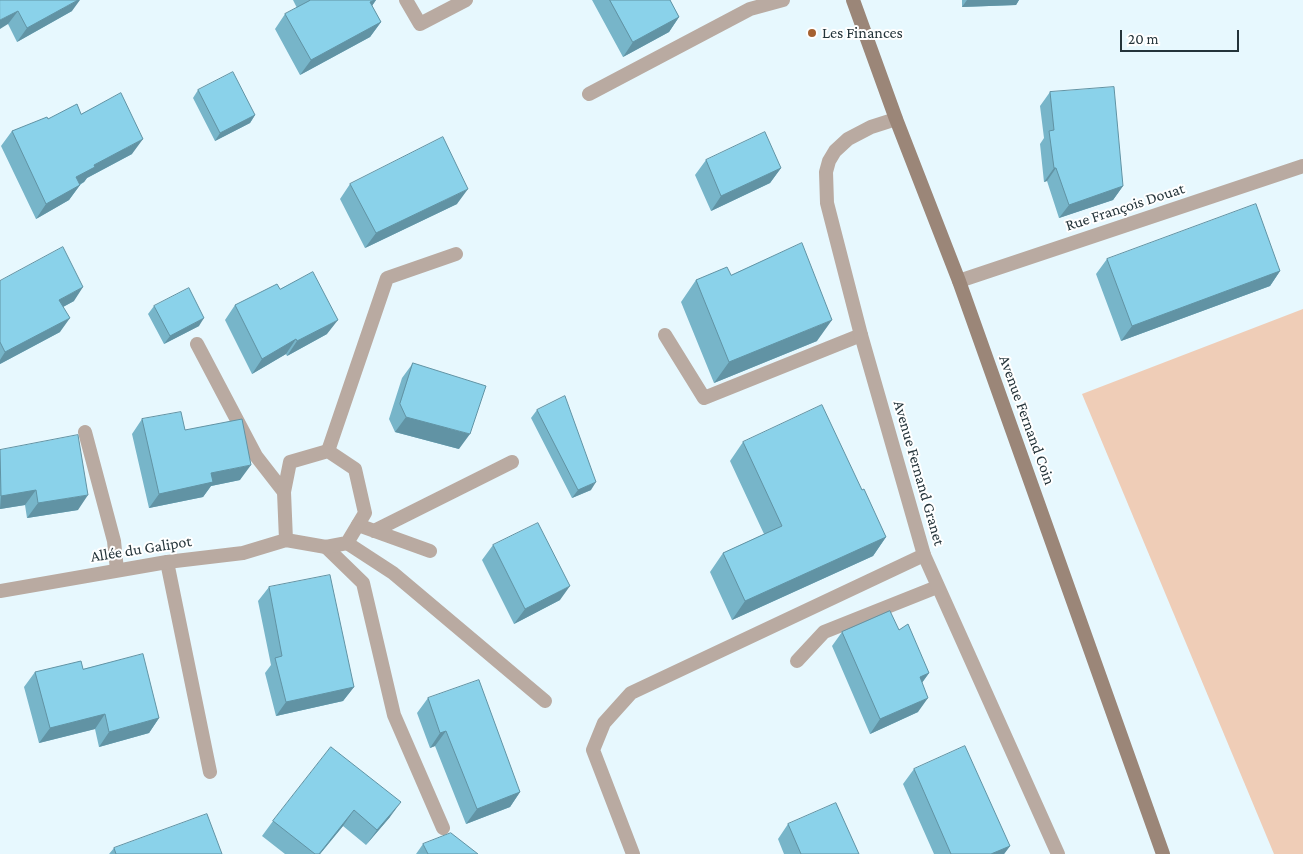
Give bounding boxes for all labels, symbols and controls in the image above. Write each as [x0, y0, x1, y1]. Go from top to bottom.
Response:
scale bar [1123, 20, 1242, 52]
place label: Les Finances [822, 23, 903, 43]
marker: Les Finances [806, 27, 818, 39]
text: 20 m [1128, 31, 1159, 47]
street label: Rue François Douat [1063, 179, 1187, 235]
street label: Avenue Fernand Coin [995, 353, 1059, 487]
street label: Avenue Fernand Granet [889, 398, 949, 548]
street label: Allée du Galipot [89, 532, 193, 566]

